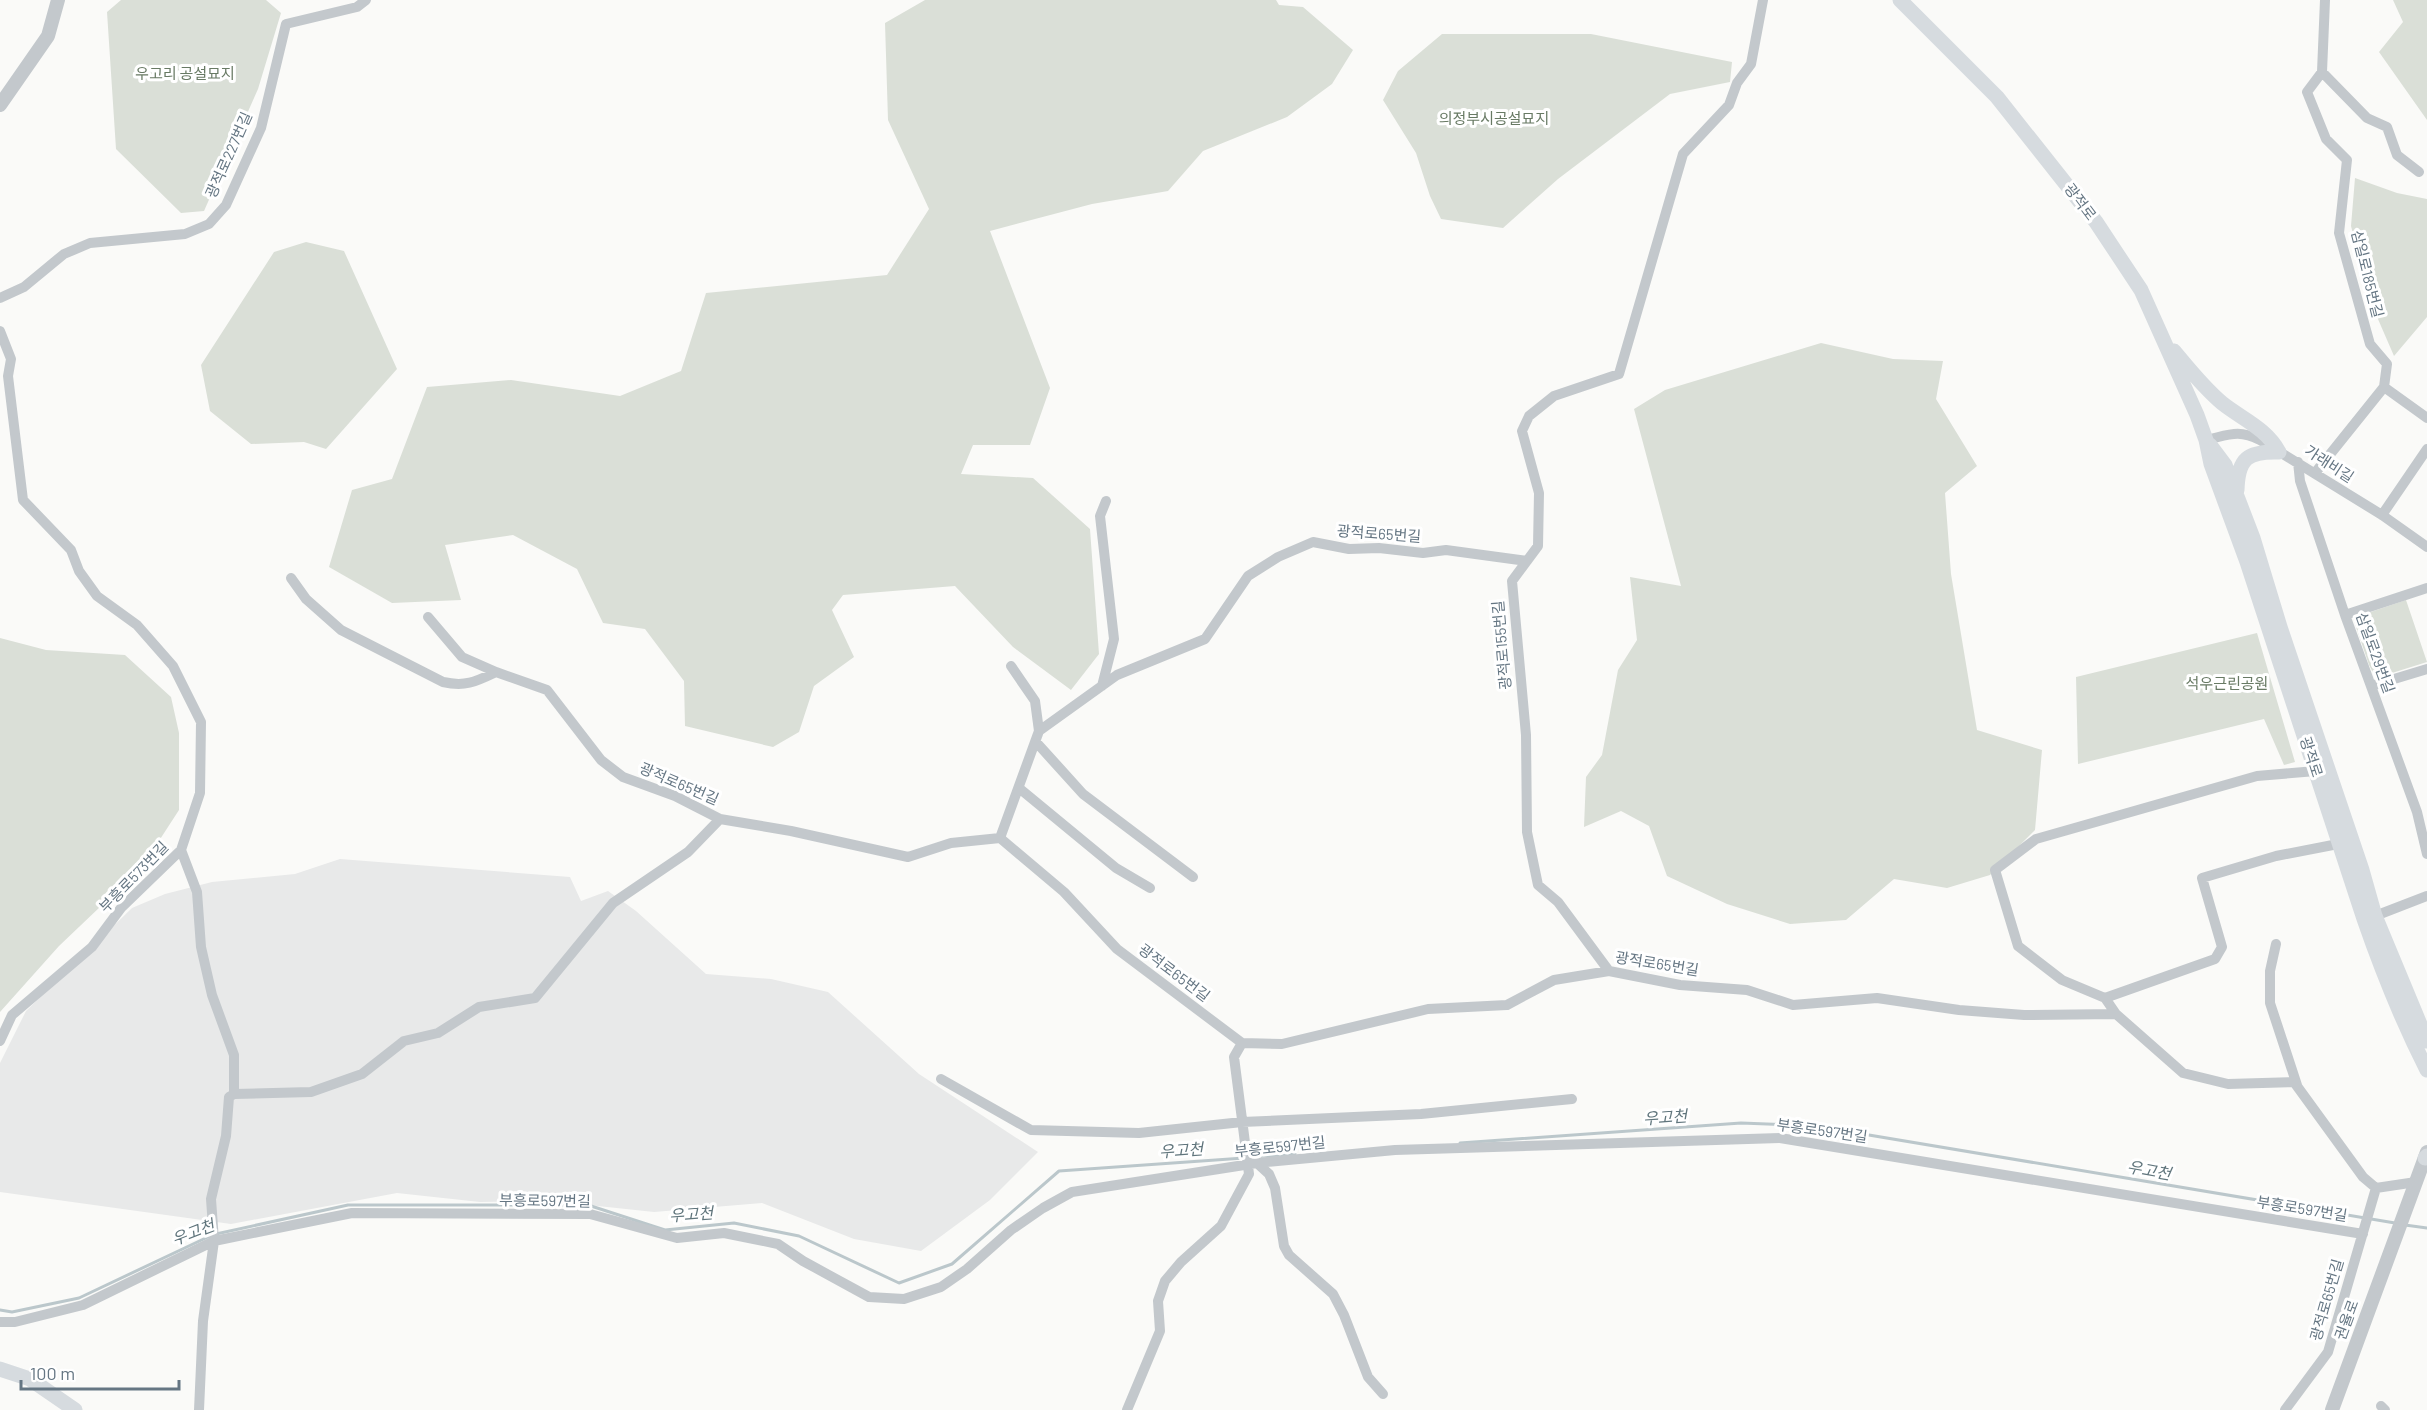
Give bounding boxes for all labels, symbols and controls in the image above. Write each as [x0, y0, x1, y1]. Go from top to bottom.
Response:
park label: 우고리 공설묘지 [135, 64, 235, 82]
street label: 광적로227번길 [201, 109, 255, 200]
park label: 의정부시공설묘지 [1439, 109, 1549, 127]
street label: 광적로 [2061, 179, 2100, 223]
street label: 삼일로185번길 [2348, 228, 2388, 319]
street label: 가래비길 [2301, 441, 2358, 486]
street label: 광적로65번길 [1336, 521, 1422, 545]
street label: 광적로155번길 [1488, 600, 1514, 691]
street label: 삼일로29번길 [2353, 610, 2399, 696]
park label: 석우근린공원 [2186, 674, 2268, 692]
street label: 광적로 [2297, 734, 2327, 779]
street label: 광적로65번길 [637, 758, 722, 808]
street label: 부흥로573번길 [95, 837, 172, 915]
street label: 광적로65번길 [1135, 940, 1214, 1005]
street label: 광적로65번길 [1614, 948, 1700, 979]
water label: 우고천 [1642, 1105, 1690, 1128]
street label: 부흥로597번길 [1776, 1115, 1869, 1145]
street label: 부흥로597번길 [1233, 1132, 1326, 1160]
water label: 우고천 [1158, 1138, 1206, 1161]
water label: 우고천 [2126, 1156, 2175, 1183]
street label: 부흥로597번길 [499, 1190, 591, 1210]
street label: 부흥로597번길 [2256, 1192, 2349, 1224]
water label: 우고천 [668, 1202, 716, 1225]
water label: 우고천 [169, 1214, 219, 1248]
street label: 광적로65번길 [2306, 1257, 2346, 1343]
street label: 권율로 [2331, 1297, 2362, 1342]
scale bar [21, 1353, 178, 1391]
text: 100 m [30, 1362, 75, 1384]

